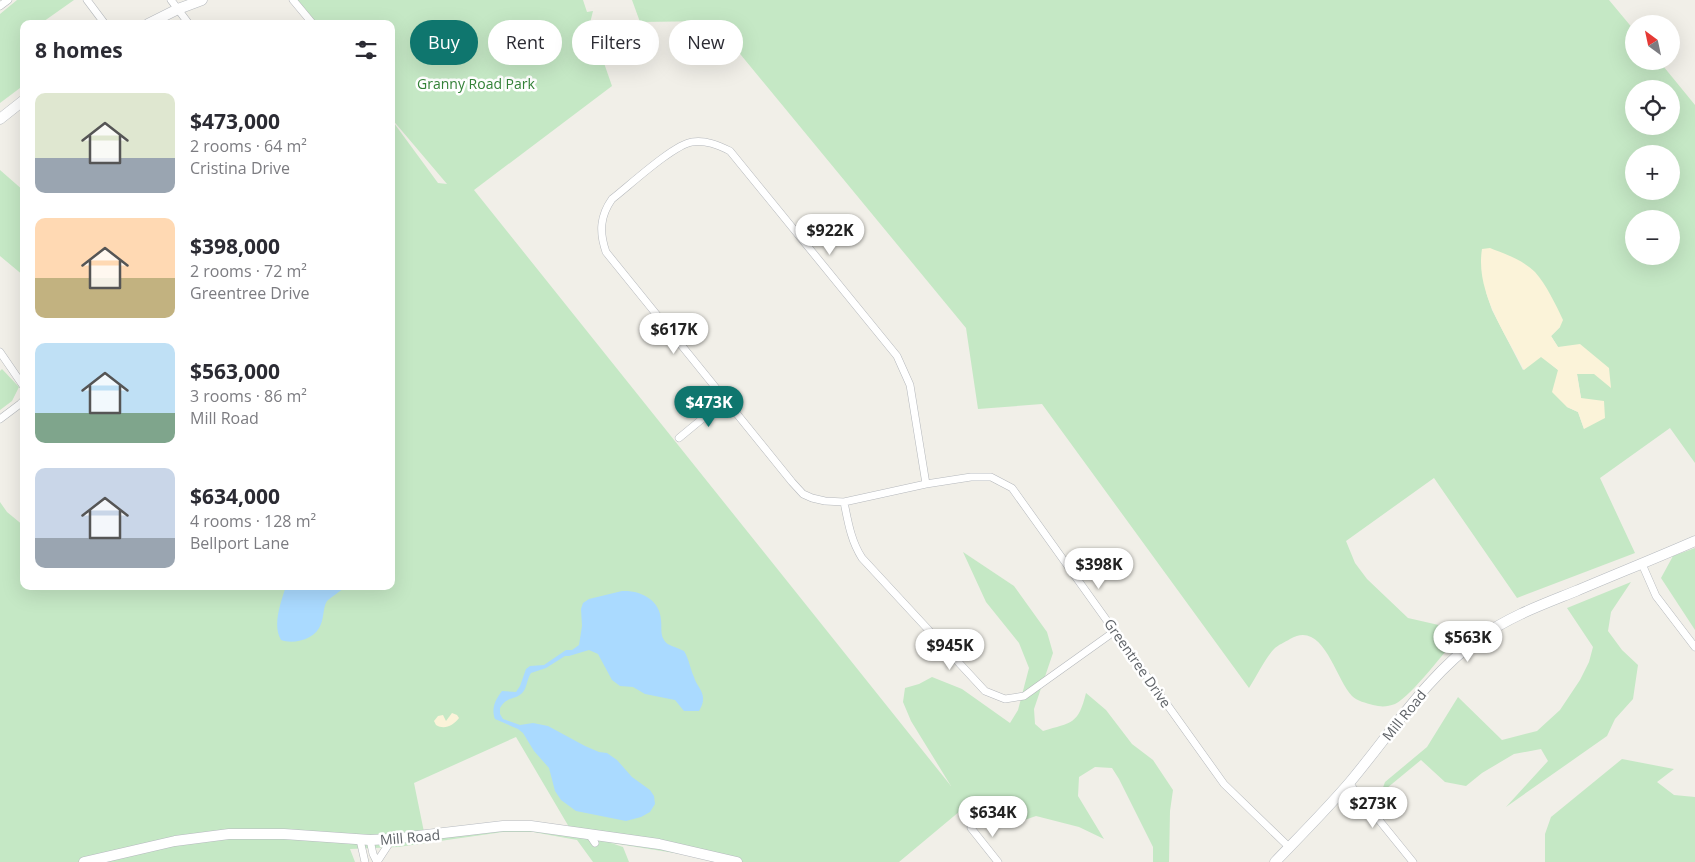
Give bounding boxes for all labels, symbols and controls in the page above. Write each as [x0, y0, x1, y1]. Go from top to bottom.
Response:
north arrow [1625, 15, 1680, 70]
map controls [1625, 15, 1680, 265]
chip: Buy [410, 20, 478, 65]
chip: Rent [488, 20, 562, 65]
chip: Filters [572, 20, 659, 65]
chip: New [669, 20, 743, 65]
text: 8 homes [35, 36, 123, 64]
icon: filters [352, 36, 380, 64]
park label: Granny Road Park [417, 74, 536, 93]
button: locate [1625, 80, 1680, 135]
text: $473,000 [190, 107, 280, 135]
icon: home [75, 113, 135, 173]
text: 2 rooms · 64 m² [190, 135, 307, 157]
button: + [1625, 145, 1680, 200]
text: Cristina Drive [190, 157, 290, 179]
button: − [1625, 210, 1680, 265]
pin: $922K [795, 214, 865, 256]
text: $922K [806, 219, 854, 241]
text: $398,000 [190, 232, 280, 260]
icon: home [75, 238, 135, 298]
text: 2 rooms · 72 m² [190, 260, 307, 282]
text: Greentree Drive [190, 282, 309, 304]
pin: $617K [639, 312, 709, 355]
text: $617K [650, 318, 698, 340]
text: $563,000 [190, 357, 280, 385]
icon: home [75, 363, 135, 423]
text: 3 rooms · 86 m² [190, 385, 307, 407]
pin: $473K [674, 386, 744, 428]
text: $473K [685, 391, 733, 413]
text: Mill Road [190, 407, 259, 429]
text: $634,000 [190, 482, 280, 510]
icon: home [75, 488, 135, 548]
text: 4 rooms · 128 m² [190, 510, 316, 532]
text: Bellport Lane [190, 532, 289, 554]
pin: $398K [1064, 548, 1134, 590]
text: $398K [1075, 553, 1123, 575]
street label: Greentree Drive [1100, 615, 1176, 711]
pin: $563K [1433, 620, 1503, 663]
text: $563K [1444, 626, 1492, 648]
pin: $945K [915, 628, 985, 671]
text: $945K [926, 634, 974, 656]
street label: Mill Road [1378, 686, 1430, 744]
pin: $273K [1338, 786, 1408, 829]
text: $273K [1349, 792, 1397, 814]
pin: $634K [958, 796, 1028, 838]
text: $634K [969, 801, 1017, 823]
street label: Mill Road [379, 825, 441, 849]

